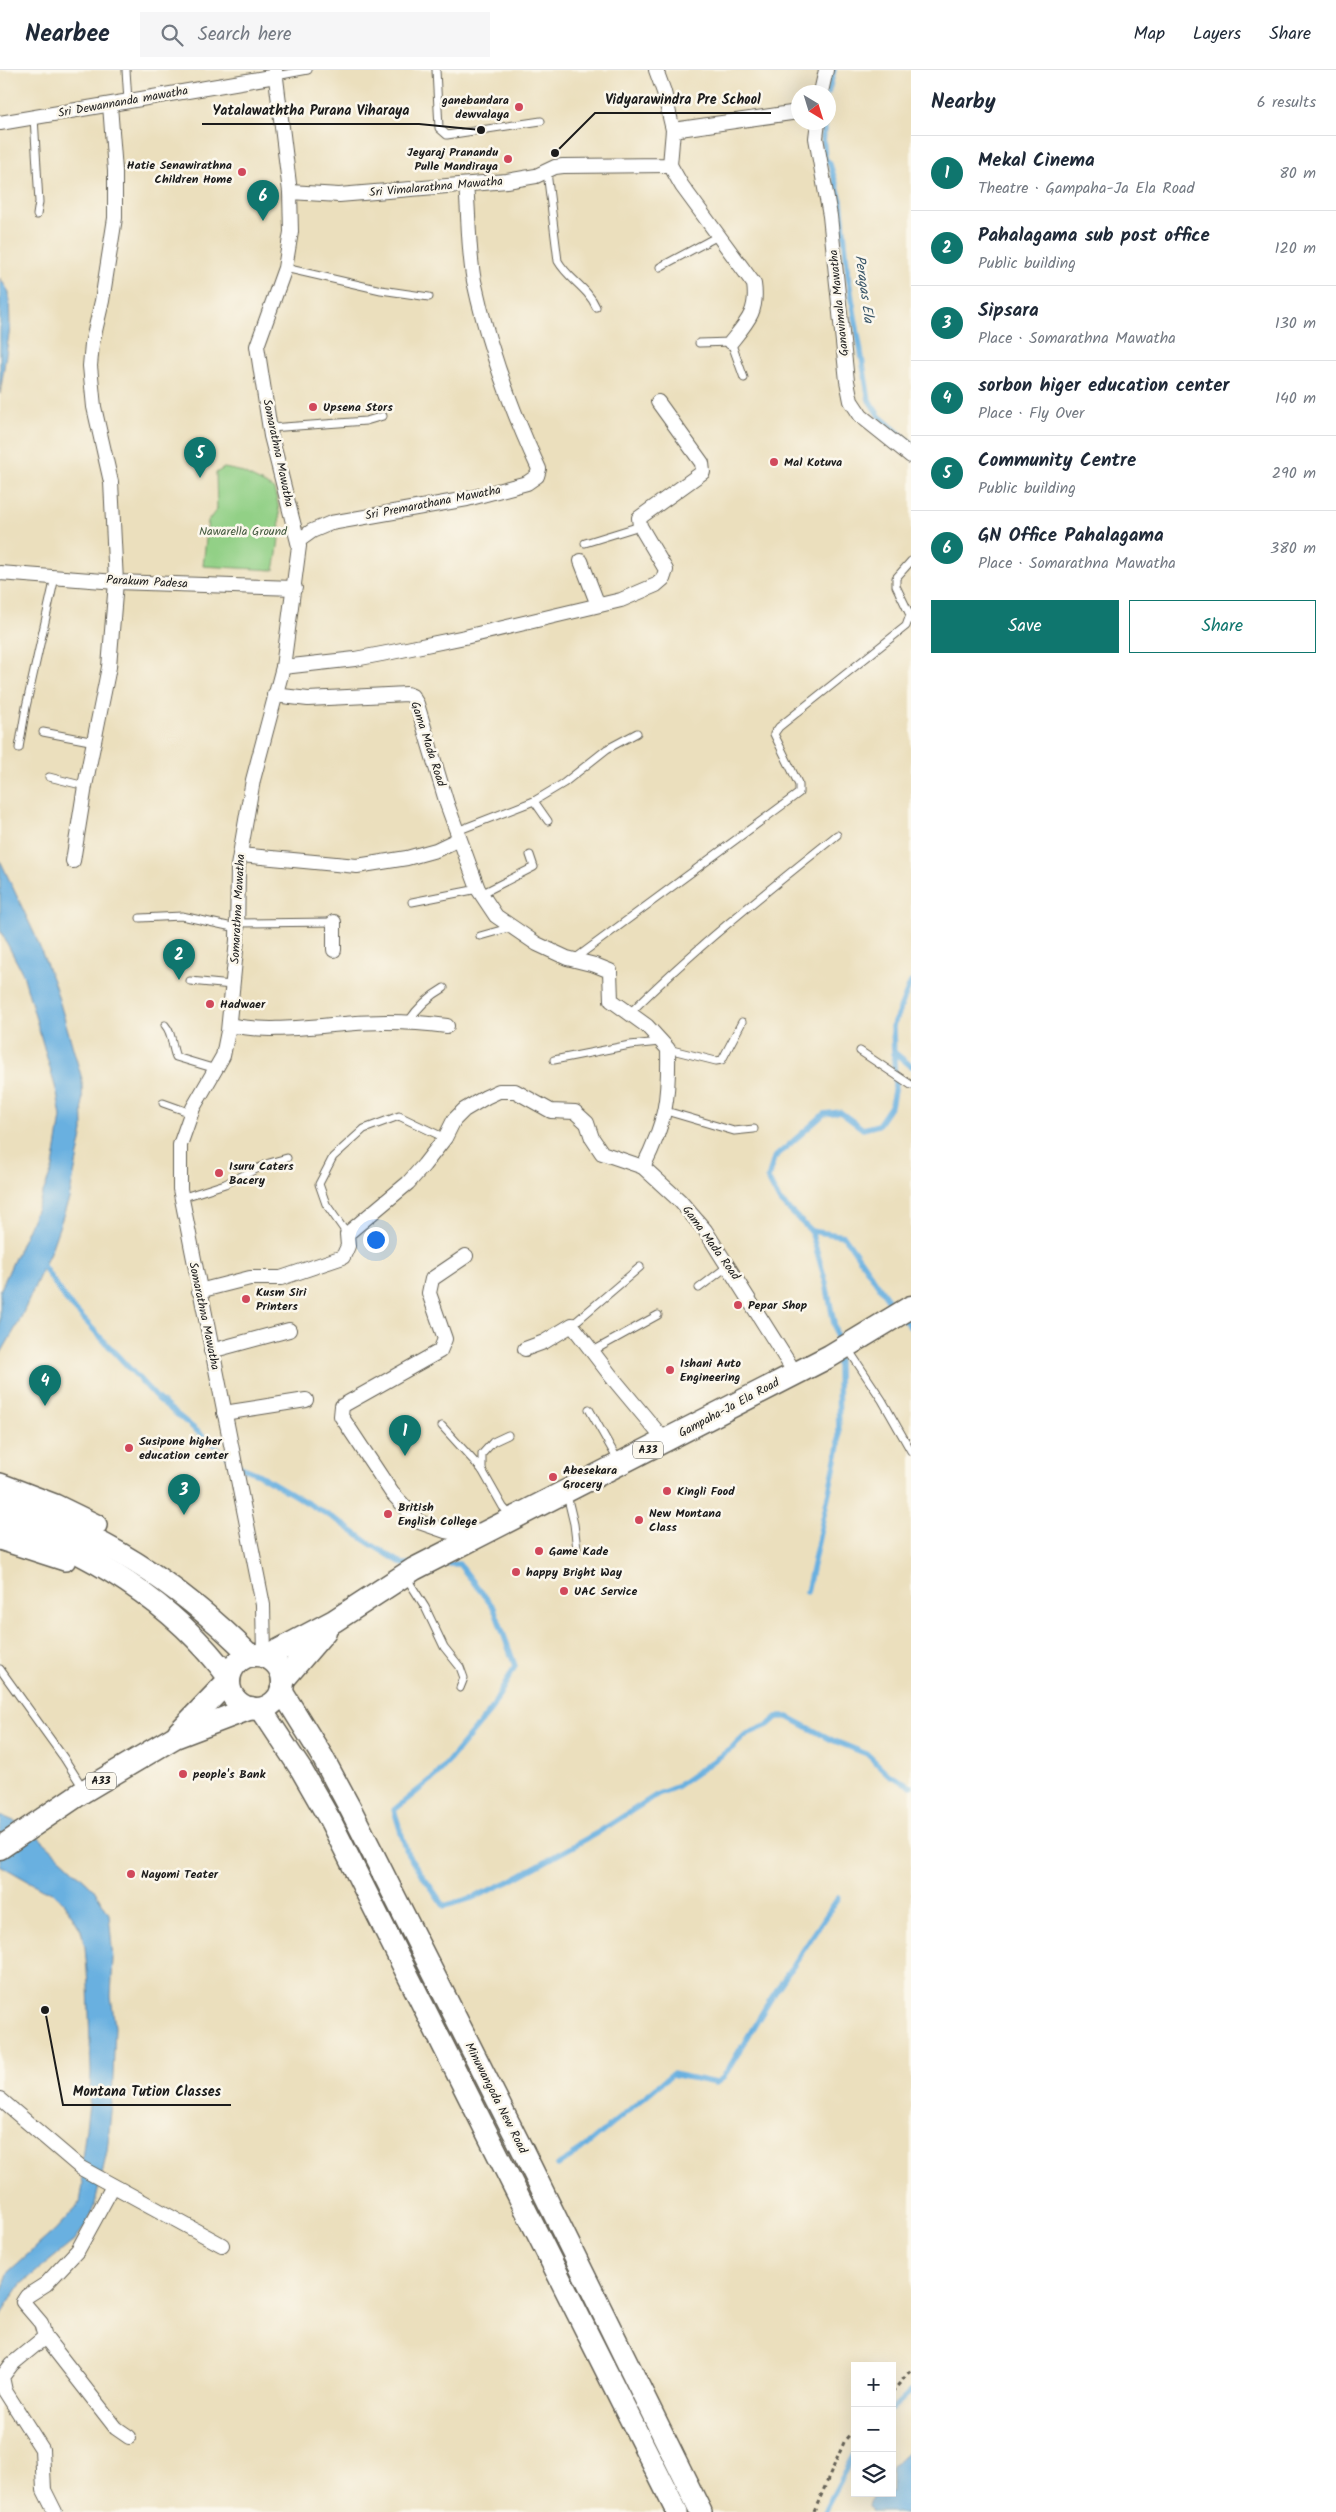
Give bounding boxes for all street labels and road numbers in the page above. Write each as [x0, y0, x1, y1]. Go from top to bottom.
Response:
street label: Sri Dewannanda mawatha [56, 81, 190, 123]
street label: Sri Vimalarathna Mawatha [368, 172, 504, 202]
street label: Ganavimala Mawatha [824, 248, 854, 357]
street label: Somarathna Mawatha [257, 397, 299, 509]
street label: Sri Premarathana Mawatha [364, 480, 503, 525]
street label: Parakum Padesa [106, 570, 189, 594]
street label: Gama Mada Road [405, 699, 451, 790]
street label: Somarathna Mawatha [226, 853, 250, 964]
street label: Gama Mada Road [677, 1202, 745, 1285]
street label: Somarathna Mawatha [183, 1260, 225, 1372]
street label: Gampaha-Ja Ela Road [675, 1373, 784, 1443]
road number: A33 [633, 1442, 663, 1458]
road number: A33 [86, 1772, 116, 1790]
street label: Minuwangoda New Road [460, 2039, 533, 2158]

